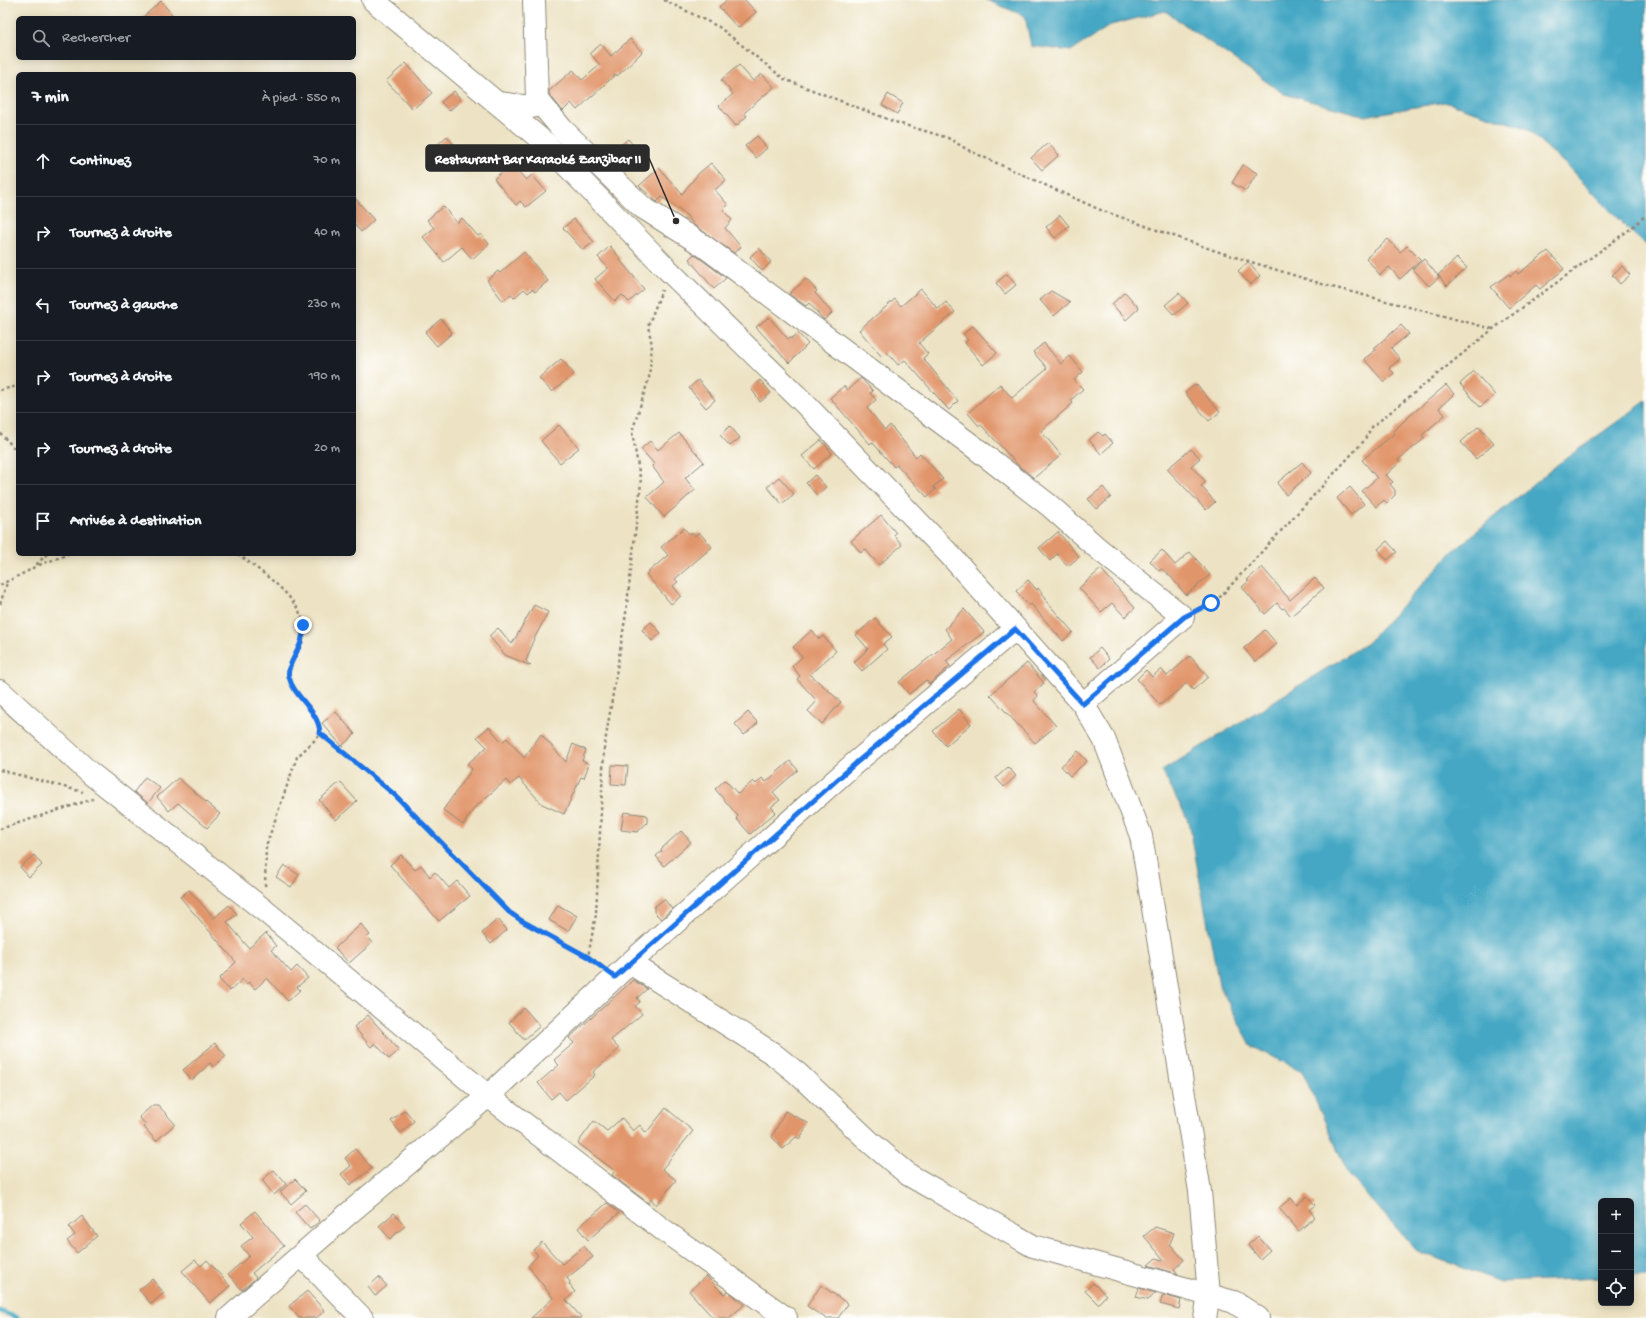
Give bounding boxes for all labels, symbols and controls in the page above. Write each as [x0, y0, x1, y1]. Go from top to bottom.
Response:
search box [16, 16, 356, 60]
icon: search [30, 27, 52, 49]
text: Rechercher [62, 29, 130, 47]
text: 7 min [32, 88, 69, 108]
text: À pied · 550 m [262, 91, 340, 106]
callout: Restaurant Bar Karaoké Zanzibar II [426, 145, 649, 171]
icon: ahead [32, 150, 54, 172]
text: Continuez [70, 152, 131, 170]
text: Restaurant Bar Karaoké Zanzibar II [434, 152, 641, 169]
text: 70 m [314, 153, 340, 168]
icon: right [32, 222, 54, 244]
text: Tournez à droite [70, 224, 172, 242]
text: 40 m [314, 225, 340, 240]
icon: left [32, 294, 54, 316]
text: Tournez à gauche [70, 296, 178, 314]
text: 230 m [307, 297, 340, 312]
icon: right [32, 366, 54, 388]
text: Tournez à droite [70, 368, 172, 386]
text: 190 m [309, 369, 340, 384]
icon: right [32, 438, 54, 460]
text: Tournez à droite [70, 440, 172, 458]
text: 20 m [314, 441, 340, 456]
icon: arrive [32, 510, 54, 532]
text: Arrivée à destination [70, 512, 201, 530]
route start [1202, 594, 1220, 612]
route end [294, 616, 312, 634]
map controls [1598, 1198, 1634, 1306]
button: + [1598, 1198, 1634, 1234]
button: − [1598, 1234, 1634, 1270]
button: locate [1598, 1270, 1634, 1306]

